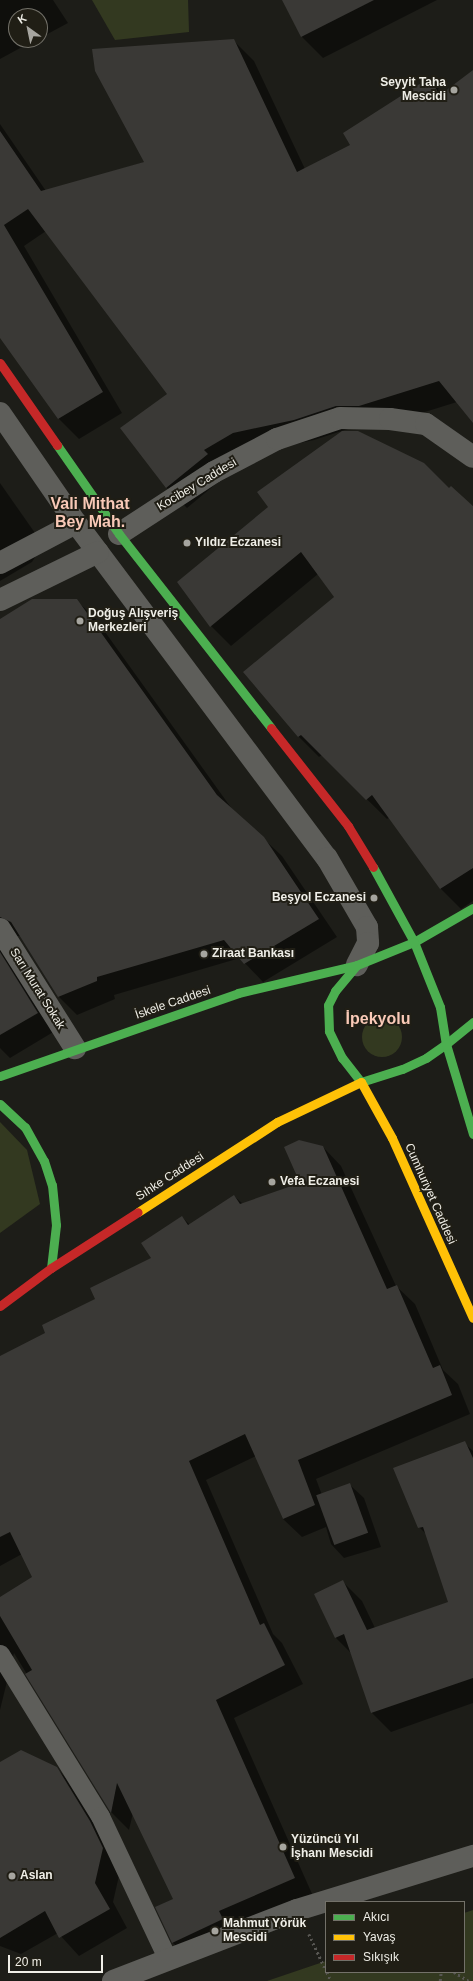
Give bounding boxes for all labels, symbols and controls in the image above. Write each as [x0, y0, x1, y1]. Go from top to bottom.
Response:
north arrow [8, 8, 48, 48]
text: K [15, 12, 29, 26]
place label: Seyyit Taha Mescidi [380, 76, 446, 104]
marker: Seyyit Taha Mescidi [449, 85, 459, 95]
street label: Kocibey Caddesi [155, 456, 239, 514]
district label: Vali Mithat Bey Mah. [50, 494, 130, 532]
place label: Yıldız Eczanesi [195, 536, 281, 550]
marker: Yıldız Eczanesi [182, 538, 192, 548]
place label: Doğuş Alışveriş Merkezleri [88, 607, 179, 635]
marker: Doğuş Alışveriş Merkezleri [75, 616, 85, 626]
place label: Beşyol Eczanesi [272, 891, 366, 905]
marker: Beşyol Eczanesi [369, 893, 379, 903]
street label: Sarı Murat Sokak [6, 946, 68, 1032]
place label: Ziraat Bankası [212, 947, 294, 961]
marker: Ziraat Bankası [199, 949, 209, 959]
street label: İskele Caddesi [133, 983, 213, 1023]
district label: İpekyolu [346, 1009, 410, 1029]
street label: Cumhuriyet Caddesi [401, 1141, 459, 1247]
street label: Sıhke Caddesi [133, 1150, 207, 1204]
place label: Vefa Eczanesi [280, 1175, 359, 1189]
marker: Vefa Eczanesi [267, 1177, 277, 1187]
place label: Yüzüncü Yıl İşhanı Mescidi [291, 1833, 373, 1861]
marker: Yüzüncü Yıl İşhanı Mescidi [278, 1842, 288, 1852]
place label: Aslan [20, 1869, 53, 1883]
marker: Aslan [7, 1871, 17, 1881]
legend [325, 1901, 465, 1973]
text: Akıcı [363, 1910, 390, 1924]
place label: Mahmut Yörük Mescidi [223, 1917, 306, 1945]
marker: Mahmut Yörük Mescidi [210, 1926, 220, 1936]
text: Yavaş [363, 1930, 395, 1944]
scale bar [10, 1947, 105, 1973]
text: Sıkışık [363, 1950, 399, 1964]
text: 20 m [15, 1955, 42, 1969]

